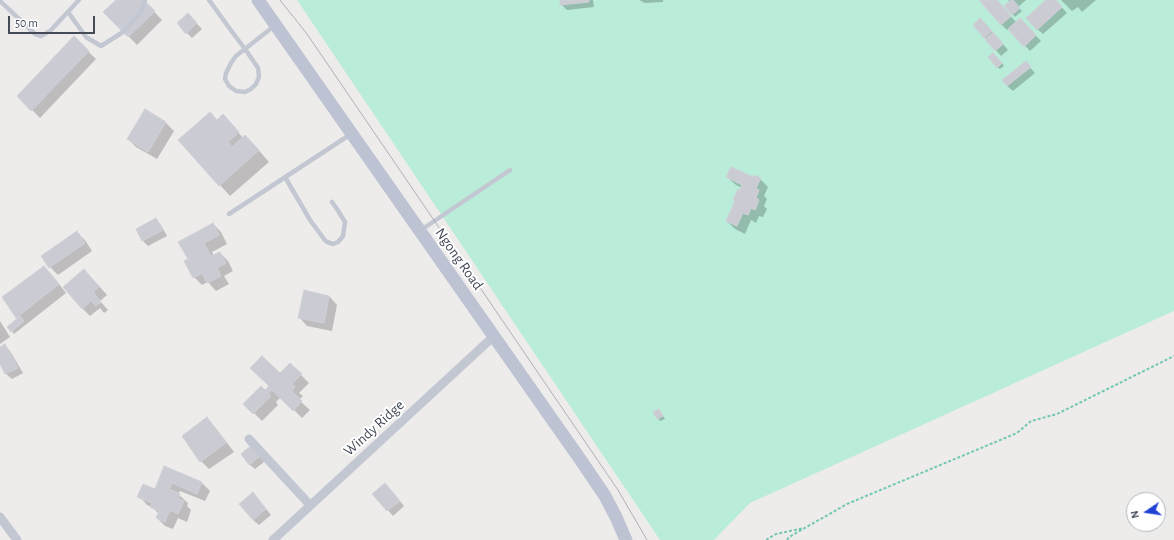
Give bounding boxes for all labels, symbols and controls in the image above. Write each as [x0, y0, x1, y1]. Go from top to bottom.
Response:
scale bar [10, 8, 97, 34]
text: 50 m [15, 17, 38, 29]
street label: Ngong Road [431, 224, 487, 294]
street label: Windy Ridge [340, 396, 408, 460]
north arrow [1126, 492, 1166, 532]
text: N [1129, 510, 1141, 520]

